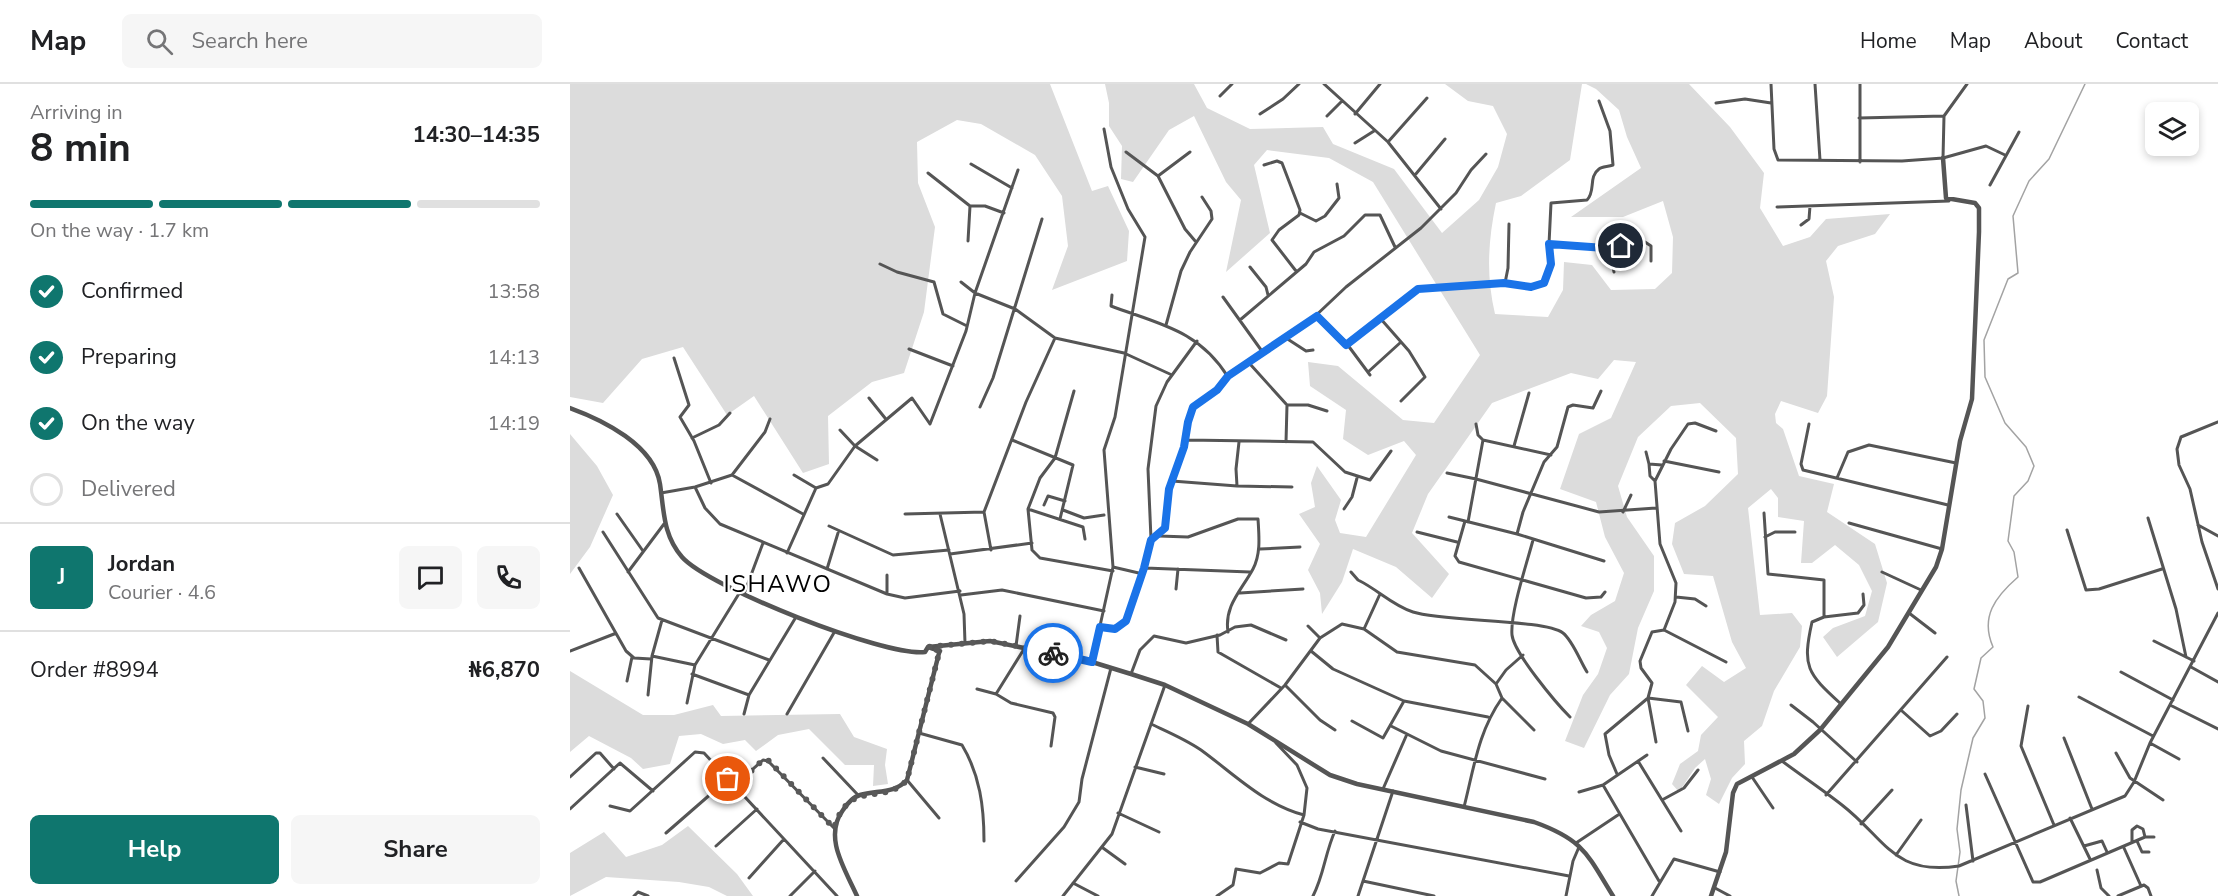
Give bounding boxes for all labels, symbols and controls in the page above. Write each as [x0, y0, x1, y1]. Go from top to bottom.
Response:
search box [122, 14, 542, 68]
text: Map [30, 22, 86, 60]
icon: search [143, 25, 176, 58]
text: Search here [191, 26, 308, 56]
text: Home [1860, 27, 1917, 55]
text: Map [1950, 27, 1991, 55]
text: About [2024, 27, 2082, 55]
text: Contact [2115, 27, 2188, 55]
text: Arriving in [30, 99, 123, 126]
map controls [2145, 102, 2199, 156]
button: layers [2145, 102, 2199, 156]
text: 14:30–14:35 [412, 120, 540, 150]
text: 8 min [30, 122, 131, 175]
text: On the way · 1.7 km [30, 217, 209, 244]
pin [1595, 220, 1646, 271]
icon: home [1604, 229, 1637, 262]
icon: check [30, 275, 63, 308]
text: Confirmed [81, 276, 183, 306]
text: 13:58 [487, 278, 540, 305]
icon: check [30, 341, 63, 374]
text: Preparing [81, 342, 177, 372]
text: 14:13 [487, 344, 540, 371]
icon: check [30, 407, 63, 440]
text: On the way [81, 408, 195, 438]
text: 14:19 [487, 410, 540, 437]
text: Delivered [81, 474, 176, 504]
button: chat [399, 546, 462, 609]
button: phone [477, 546, 540, 609]
text: Jordan [108, 549, 175, 579]
text: J [58, 562, 65, 592]
district label: ISHAWO [724, 568, 832, 600]
text: Courier · 4.6 [108, 579, 216, 606]
courier [1023, 623, 1083, 683]
icon: bike [1037, 637, 1070, 670]
text: Order #8994 [30, 655, 159, 685]
text: ₦6,870 [469, 655, 540, 685]
pin [702, 753, 753, 804]
icon: bag [711, 762, 744, 795]
button: Help [30, 815, 279, 884]
button: Share [291, 815, 540, 884]

